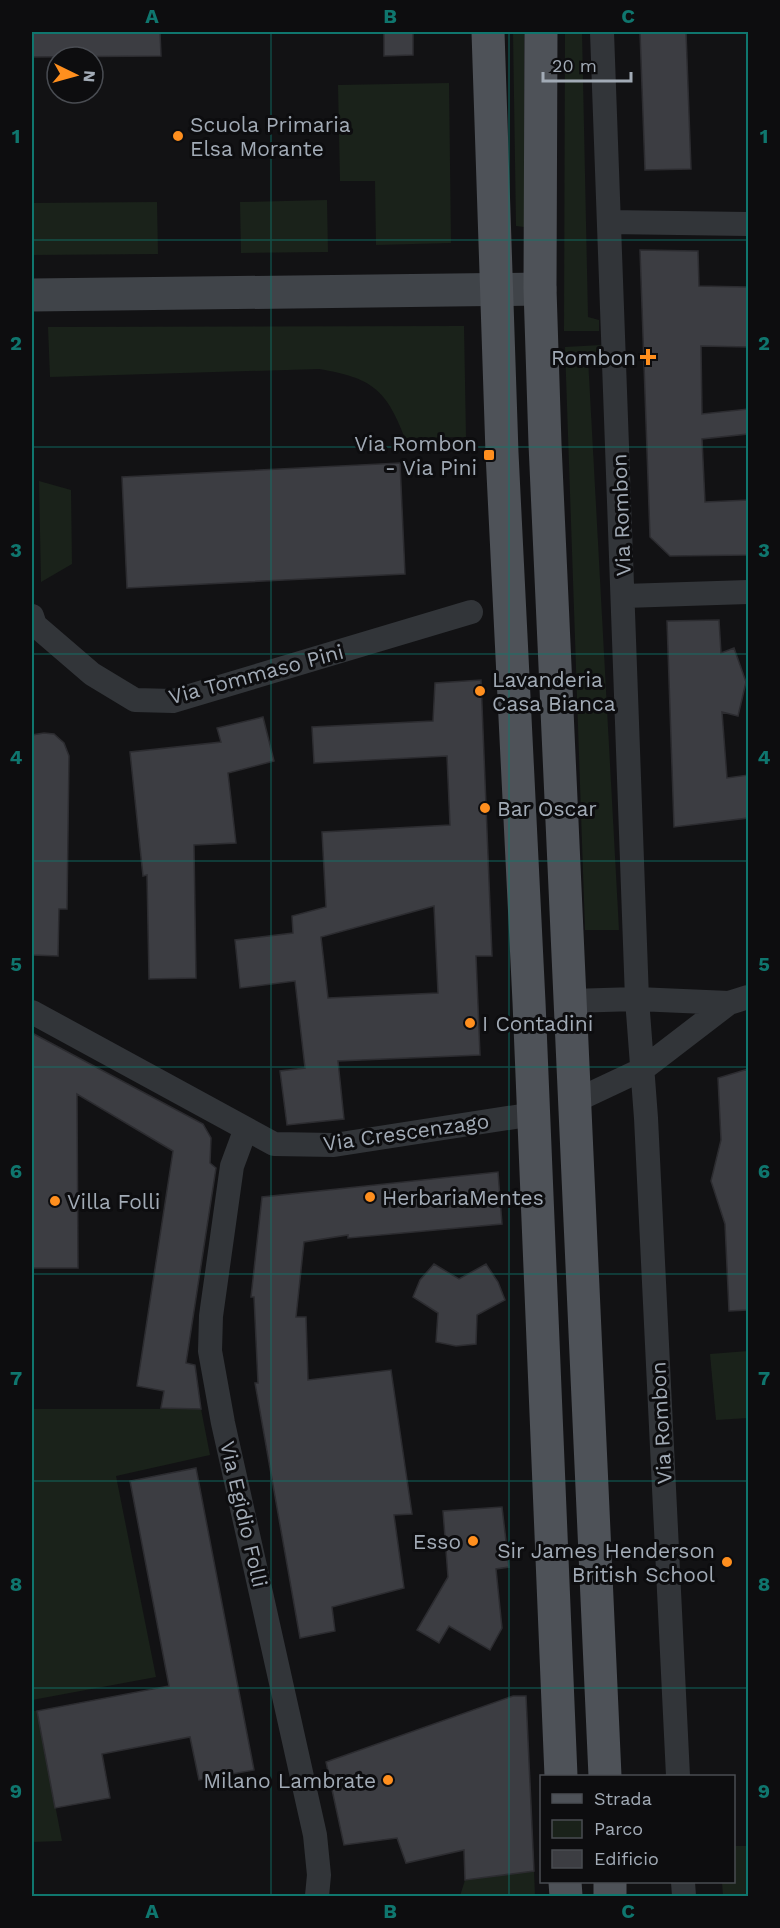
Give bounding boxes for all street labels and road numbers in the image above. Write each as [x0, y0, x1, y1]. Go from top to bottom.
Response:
street label: Via Rombon [606, 453, 636, 577]
street label: Via Tommaso Pini [166, 639, 346, 709]
street label: Via Crescenzago [321, 1108, 491, 1156]
street label: Via Rombon [645, 1361, 677, 1485]
street label: Via Egidio Folli [215, 1439, 273, 1589]

